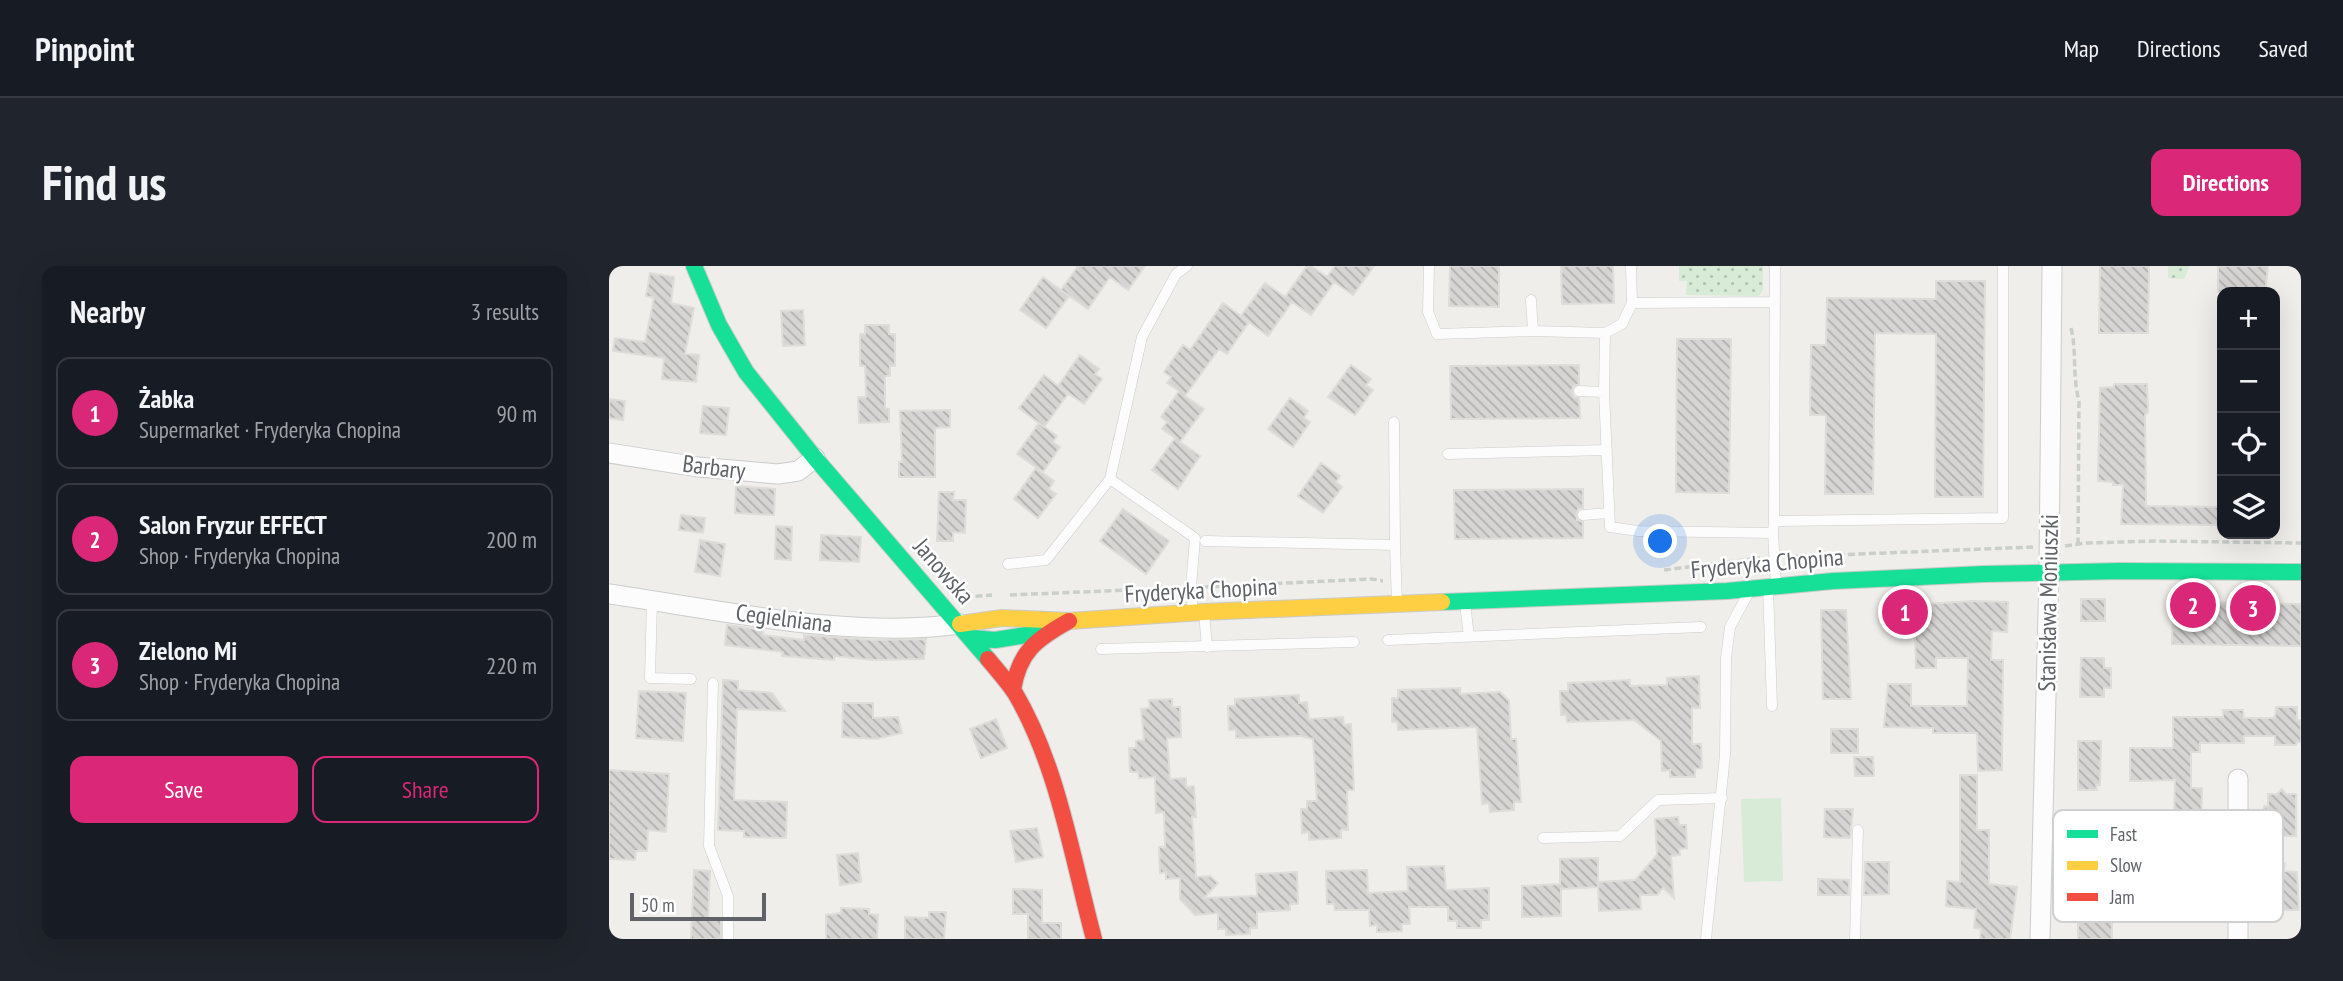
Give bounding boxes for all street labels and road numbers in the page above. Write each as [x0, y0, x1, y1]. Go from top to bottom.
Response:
street label: Barbary [681, 448, 747, 486]
street label: Stanisława Moniuszki [2031, 514, 2065, 692]
street label: Janowska [906, 531, 981, 610]
street label: Fryderyka Chopina [1689, 541, 1845, 585]
street label: Fryderyka Chopina [1124, 571, 1278, 609]
street label: Cegielniana [734, 597, 834, 639]

